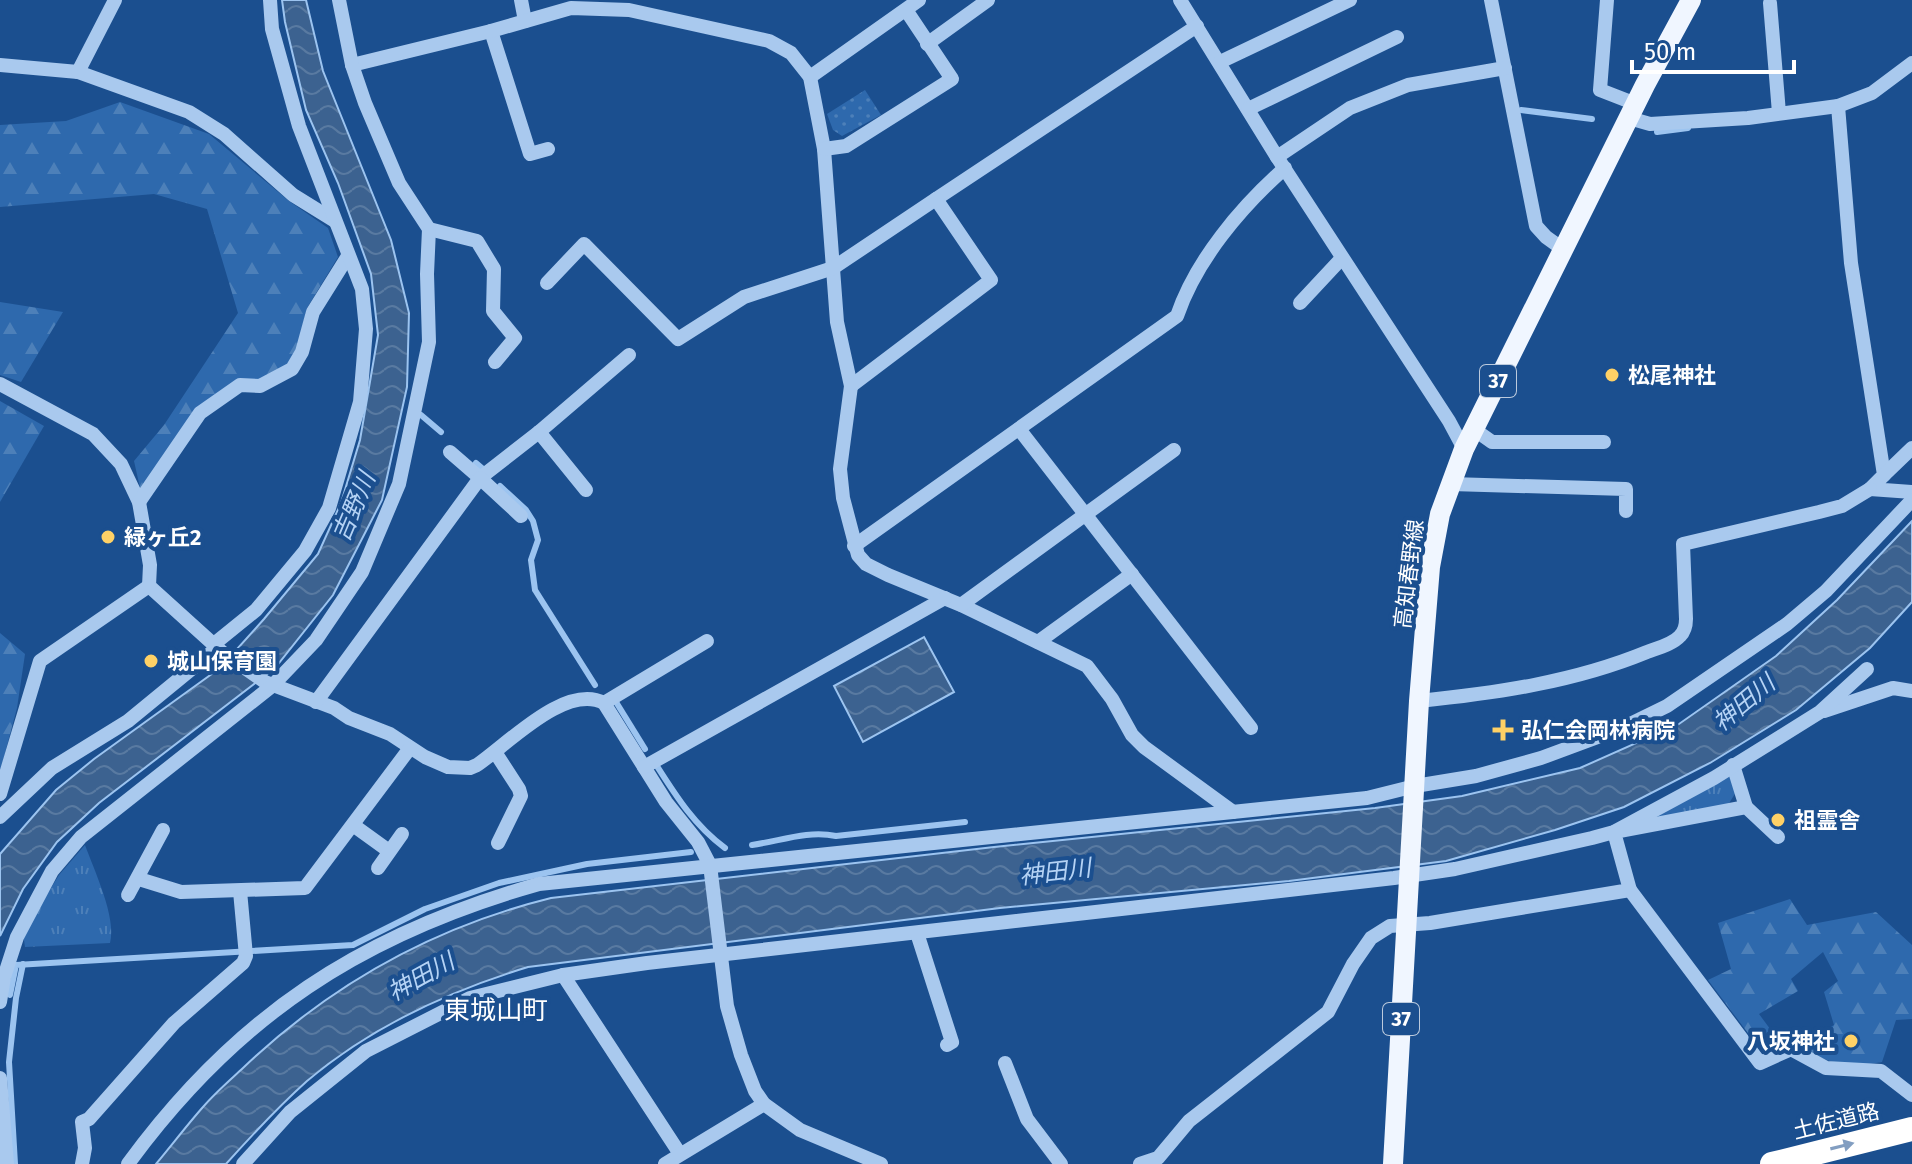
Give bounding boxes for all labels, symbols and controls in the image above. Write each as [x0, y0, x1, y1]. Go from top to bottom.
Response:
scale bar [1632, 24, 1794, 74]
text: 50 m [1644, 38, 1696, 66]
place label: 松尾神社 [1628, 362, 1716, 389]
road number: 37 [1480, 365, 1516, 397]
marker: 松尾神社 [1603, 366, 1621, 384]
water label: 吉野川 [327, 466, 382, 546]
street label: 高知春野線 [1389, 518, 1429, 630]
place label: 緑ヶ丘2 [124, 524, 201, 551]
marker: 緑ヶ丘2 [99, 528, 117, 546]
place label: 城山保育園 [167, 648, 277, 675]
marker: 城山保育園 [142, 652, 160, 670]
water label: 神田川 [1707, 667, 1783, 737]
place label: 弘仁会岡林病院 [1521, 717, 1675, 744]
marker: 弘仁会岡林病院 [1492, 719, 1514, 741]
place label: 祖霊舎 [1794, 807, 1860, 834]
marker: 祖霊舎 [1769, 811, 1787, 829]
water label: 神田川 [1018, 853, 1095, 890]
water label: 神田川 [383, 946, 462, 1007]
district label: 東城山町 [444, 995, 548, 1026]
road number: 37 [1383, 1003, 1419, 1035]
place label: 八坂神社 [1747, 1028, 1835, 1055]
marker: 八坂神社 [1842, 1032, 1860, 1050]
street label: 土佐道路 [1790, 1097, 1882, 1145]
one-way arrow [1829, 1140, 1854, 1152]

